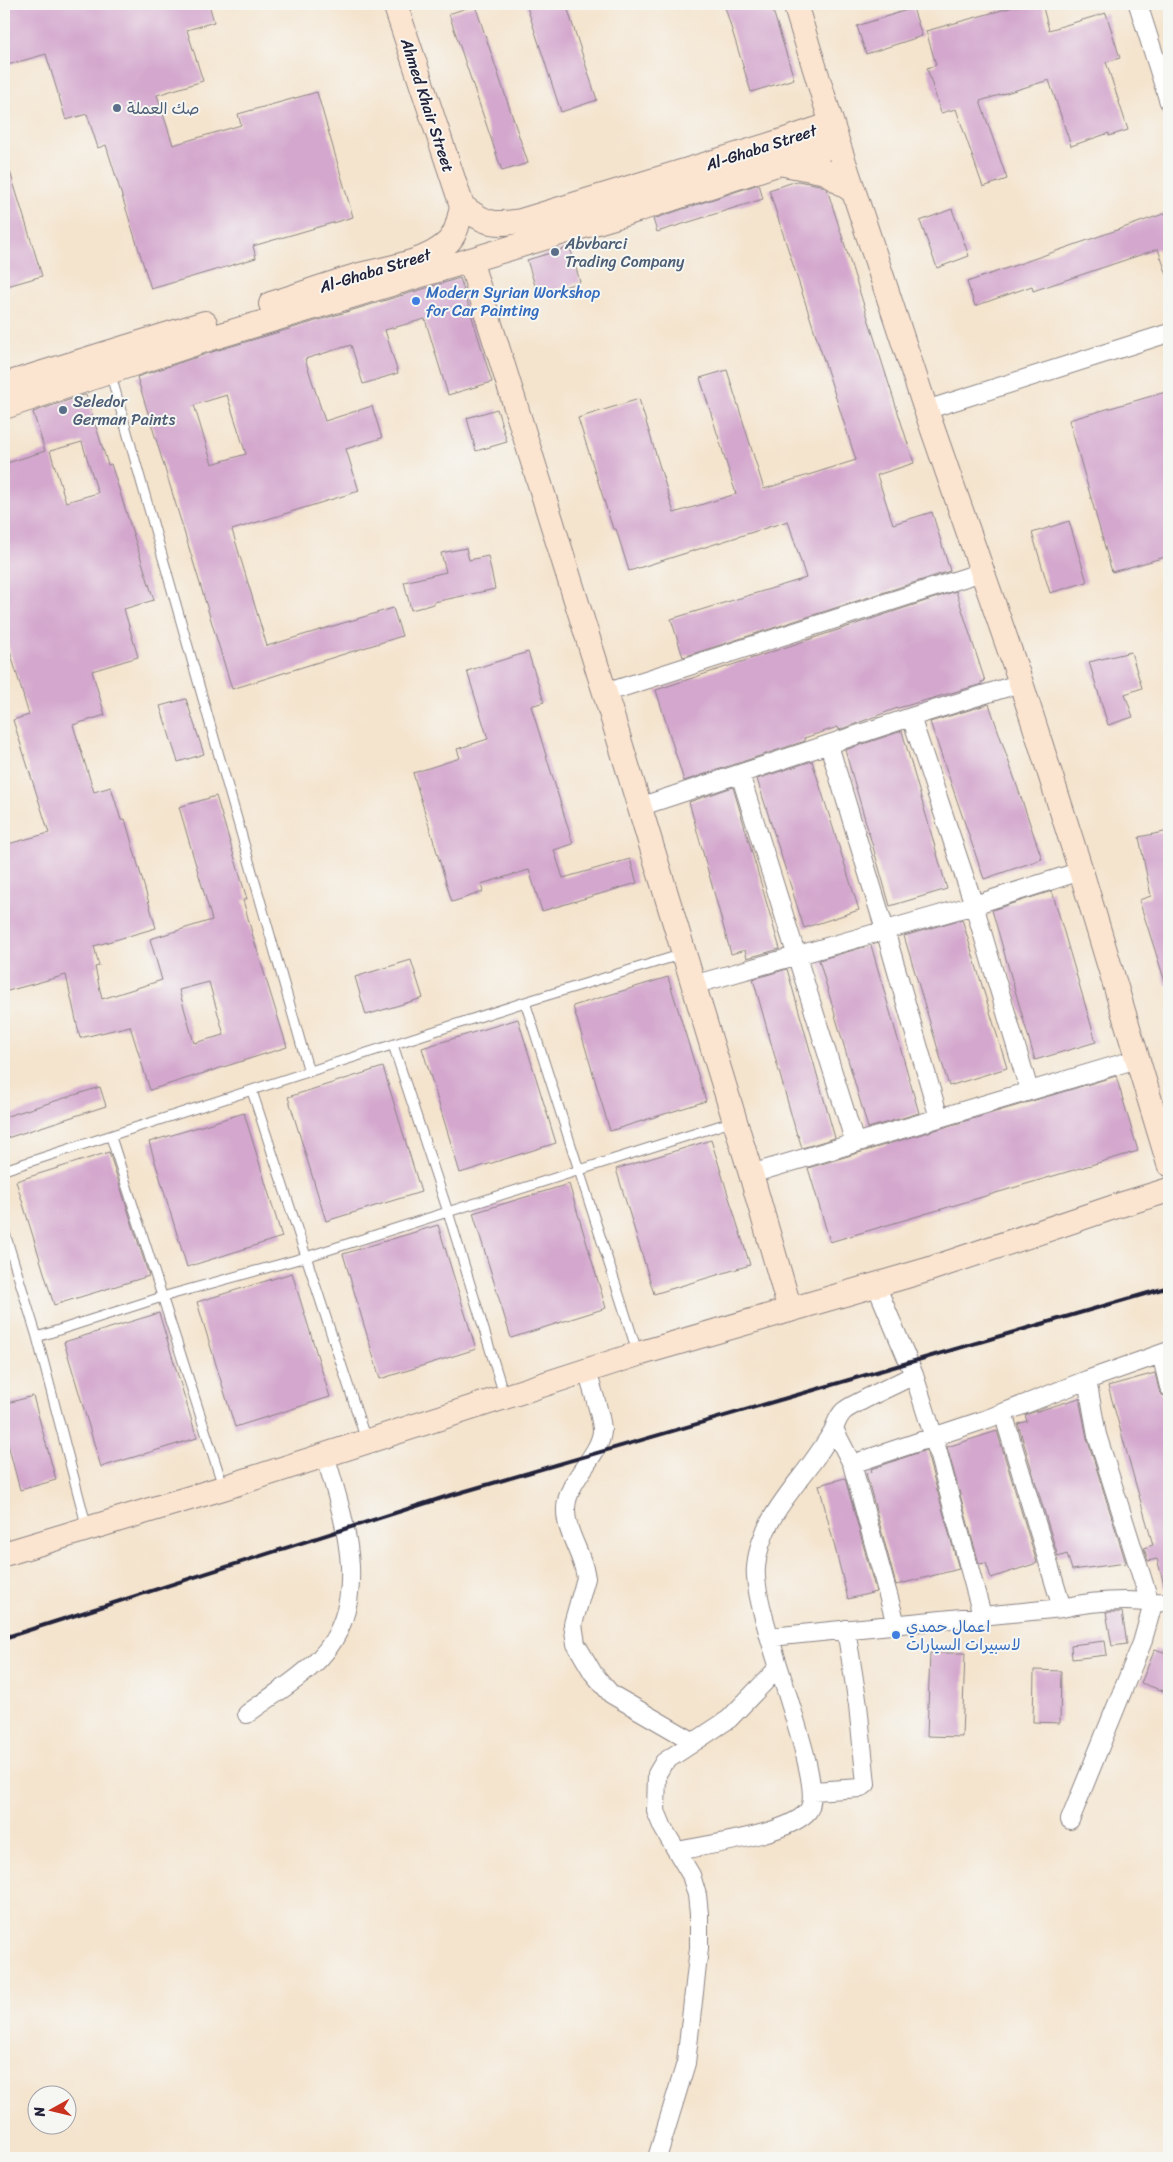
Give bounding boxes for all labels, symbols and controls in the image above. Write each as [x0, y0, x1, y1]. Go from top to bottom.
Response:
street label: Ahmed Khair Street [392, 33, 463, 176]
place label: صك العملة [127, 94, 199, 123]
marker: صك العملة [111, 102, 123, 114]
street label: Al-Ghaba Street [701, 116, 821, 179]
place label: Abvbarci Trading Company [564, 229, 685, 276]
street label: Al-Ghaba Street [315, 240, 435, 302]
marker: Abvbarci Trading Company [549, 246, 561, 258]
place label: Modern Syrian Workshop for Car Painting [426, 278, 601, 325]
marker: Modern Syrian Workshop for Car Painting [410, 295, 422, 307]
place label: Seledor German Paints [73, 387, 176, 434]
marker: Seledor German Paints [57, 404, 69, 416]
place label: اعمال حمدي لاسبيرات السيارات [906, 1612, 1021, 1659]
marker: اعمال حمدي لاسبيرات السيارات [890, 1629, 902, 1641]
north arrow [28, 2084, 78, 2134]
text: N [27, 2105, 53, 2119]

